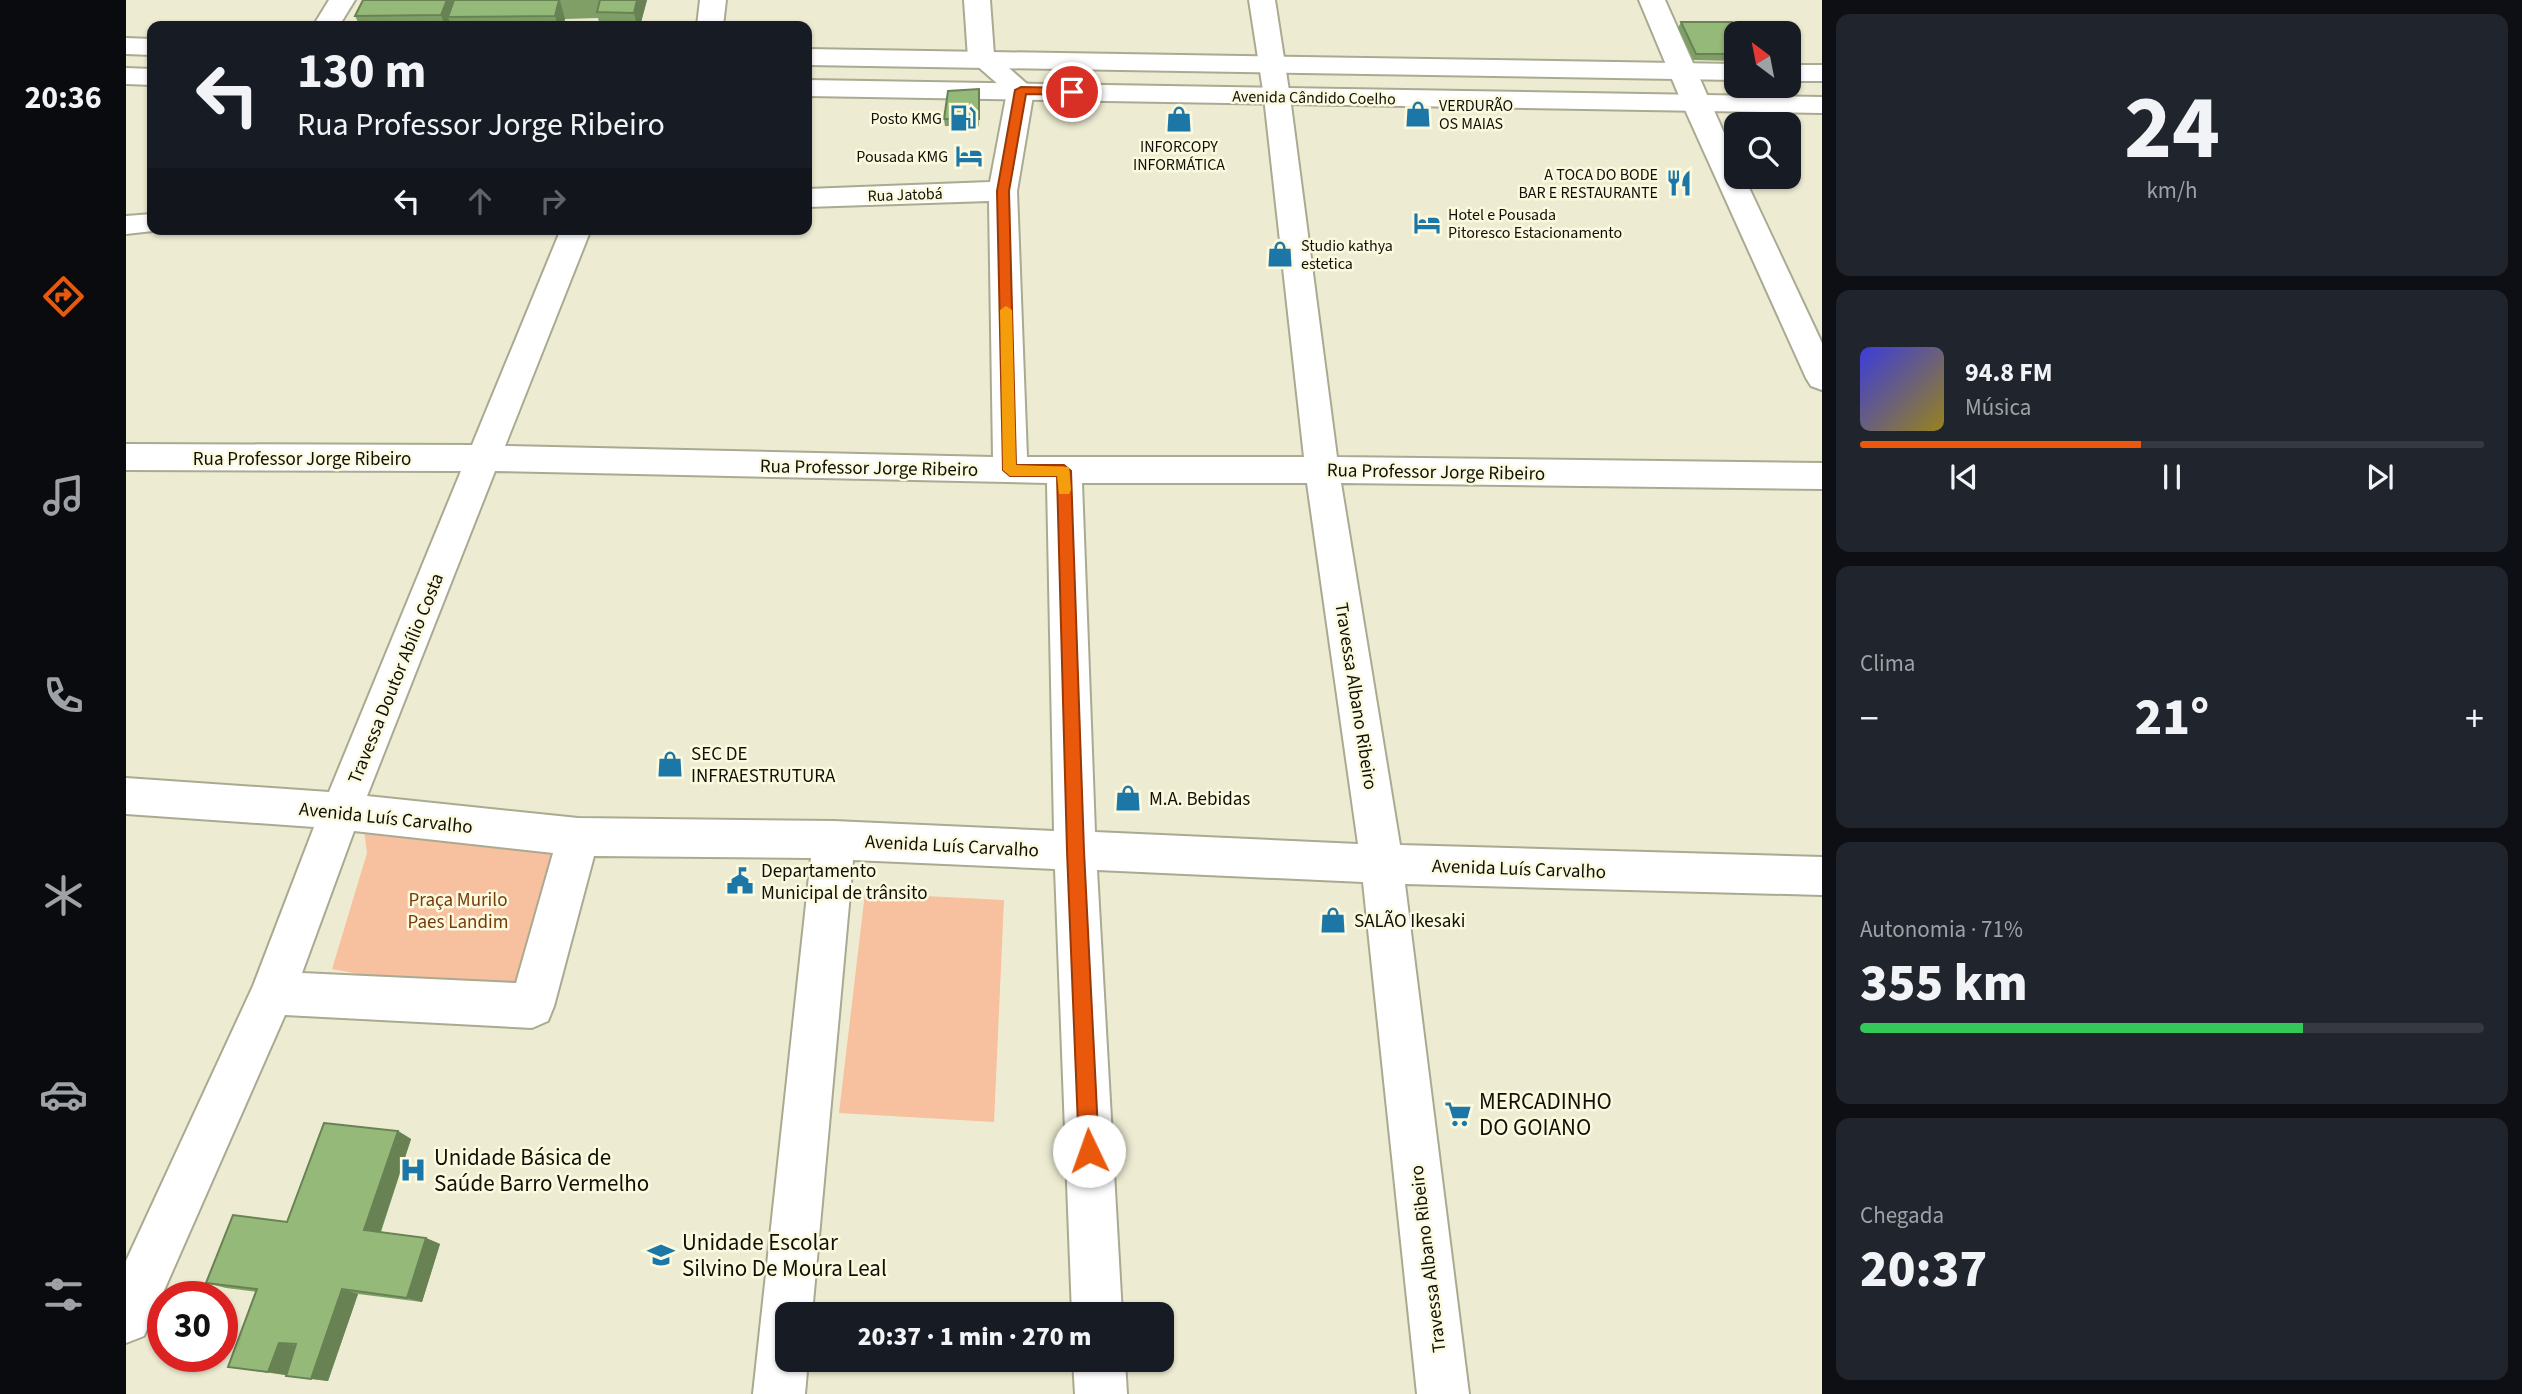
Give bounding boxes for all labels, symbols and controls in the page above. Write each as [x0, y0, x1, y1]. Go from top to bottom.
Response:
north arrow [1724, 21, 1801, 98]
map controls [1724, 21, 1801, 189]
text: 130 m [297, 37, 426, 107]
icon: left [182, 49, 273, 140]
pin [1042, 62, 1102, 122]
text: 24 [2124, 64, 2220, 193]
icon: arrive [1053, 73, 1091, 111]
text: 20:36 [24, 75, 102, 121]
street label: Avenida Cândido Coelho [1232, 86, 1396, 110]
place label: VERDURÃO OS MAIAS [1439, 95, 1513, 135]
shop icon: VERDURÃO OS MAIAS [1403, 99, 1433, 129]
text: Rua Professor Jorge Ribeiro [297, 102, 665, 148]
fuel station icon: Posto KMG [948, 103, 978, 133]
shop icon: INFORCOPY INFORMÁTICA [1164, 104, 1194, 134]
place label: Posto KMG [870, 108, 942, 130]
button: search [1724, 112, 1801, 189]
place label: INFORCOPY INFORMÁTICA [1133, 136, 1225, 176]
hotel icon: Pousada KMG [954, 141, 984, 171]
place label: Pousada KMG [856, 146, 948, 168]
place label: A TOCA DO BODE BAR E RESTAURANTE [1518, 164, 1658, 204]
restaurant icon: A TOCA DO BODE BAR E RESTAURANTE [1664, 168, 1694, 198]
text: km/h [2146, 174, 2198, 207]
icon: left [388, 182, 426, 220]
icon: ahead [461, 182, 499, 220]
icon: right [534, 182, 572, 220]
street label: Rua Jatobá [867, 183, 943, 207]
place label: Hotel e Pousada Pitoresco Estacionamento [1448, 204, 1622, 244]
hotel icon: Hotel e Pousada Pitoresco Estacionamento [1412, 208, 1442, 238]
place label: Studio kathya estetica [1301, 235, 1393, 275]
shop icon: Studio kathya estetica [1265, 239, 1295, 269]
icon: directions [39, 272, 88, 321]
text: 94.8 FM [1965, 354, 2053, 391]
text: Música [1965, 391, 2031, 424]
street label: Rua Professor Jorge Ribeiro [193, 446, 411, 473]
street label: Rua Professor Jorge Ribeiro [760, 453, 978, 484]
street label: Rua Professor Jorge Ribeiro [1327, 457, 1545, 488]
icon: previous [1945, 458, 1983, 496]
icon: pause [2153, 458, 2191, 496]
icon: next [2361, 458, 2399, 496]
icon: music [39, 471, 88, 520]
street label: Travessa Doutor Abílio Costa [342, 569, 451, 788]
street label: Travessa Albano Ribeiro [1327, 601, 1384, 792]
text: Clima [1860, 647, 1915, 680]
icon: phone [39, 671, 88, 720]
text: 21° [2135, 681, 2209, 755]
text: − [1860, 692, 1879, 746]
text: + [2465, 692, 2484, 746]
place label: SEC DE INFRAESTRUTURA [691, 741, 836, 790]
shop icon: SEC DE INFRAESTRUTURA [655, 749, 685, 779]
shop icon: M.A. Bebidas [1113, 783, 1143, 813]
place label: M.A. Bebidas [1149, 786, 1250, 813]
street label: Avenida Luís Carvalho [298, 796, 474, 841]
street label: Avenida Luís Carvalho [864, 828, 1040, 865]
street label: Avenida Luís Carvalho [1431, 853, 1606, 886]
place label: Departamento Municipal de trânsito [761, 858, 927, 907]
public building icon: Departamento Municipal de trânsito [725, 866, 755, 896]
icon: climate [39, 871, 88, 920]
park label: Praça Murilo Paes Landim [408, 887, 508, 936]
shop icon: SALÃO Ikesaki [1318, 905, 1348, 935]
place label: SALÃO Ikesaki [1354, 908, 1465, 935]
text: Autonomia · 71% [1860, 913, 2023, 946]
text: 355 km [1860, 947, 2028, 1021]
icon: car [39, 1070, 88, 1119]
place label: MERCADINHO DO GOIANO [1479, 1085, 1612, 1144]
supermarket icon: MERCADINHO DO GOIANO [1443, 1099, 1473, 1129]
position arrow [1052, 1114, 1126, 1188]
place label: Unidade Básica de Saúde Barro Vermelho [434, 1141, 649, 1200]
hospital icon: Unidade Básica de Saúde Barro Vermelho [398, 1155, 428, 1185]
street label: Travessa Albano Ribeiro [1404, 1163, 1453, 1354]
text: Chegada [1860, 1199, 1944, 1232]
place label: Unidade Escolar Silvino De Moura Leal [682, 1226, 887, 1285]
text: 20:37 [1860, 1233, 1987, 1307]
school or university icon: Unidade Escolar Silvino De Moura Leal [646, 1240, 676, 1270]
icon: filters [39, 1270, 88, 1319]
speed limit sign: 30 [147, 1281, 238, 1372]
text: 20:37 · 1 min · 270 m [858, 1318, 1091, 1355]

